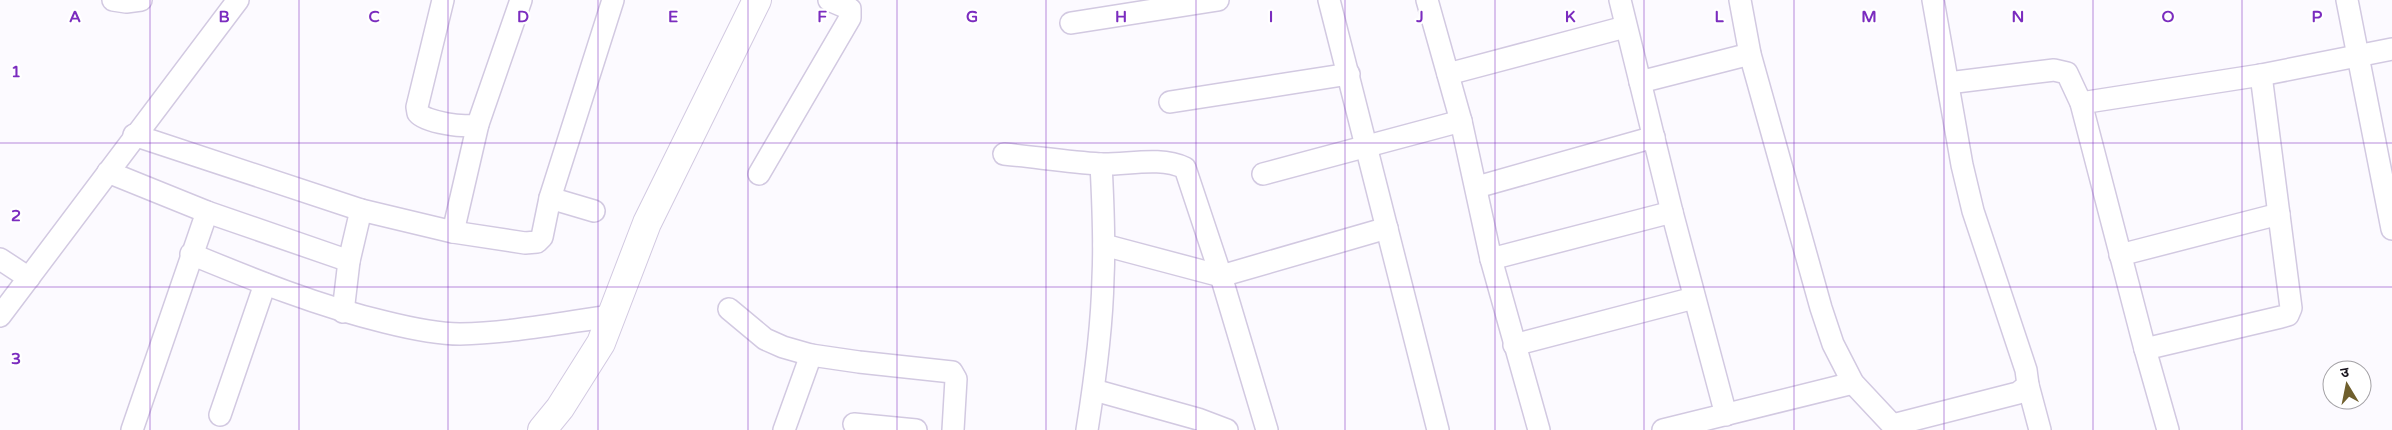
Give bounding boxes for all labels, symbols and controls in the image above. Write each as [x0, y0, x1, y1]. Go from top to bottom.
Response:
text: A [69, 7, 81, 27]
text: B [218, 7, 230, 27]
text: C [368, 7, 380, 27]
text: D [517, 7, 529, 27]
text: E [668, 7, 678, 27]
text: F [817, 7, 827, 27]
text: G [966, 7, 978, 27]
text: H [1115, 7, 1127, 27]
text: I [1269, 7, 1273, 27]
text: J [1415, 7, 1424, 27]
text: K [1565, 7, 1576, 27]
text: L [1714, 7, 1724, 27]
text: M [1861, 7, 1877, 27]
text: N [2012, 7, 2024, 27]
text: O [2162, 7, 2175, 27]
text: P [2312, 7, 2323, 27]
text: 1 [11, 62, 21, 82]
text: 2 [11, 206, 21, 226]
text: 3 [11, 349, 21, 369]
north arrow [2322, 360, 2372, 410]
text: उ [2339, 363, 2351, 382]

